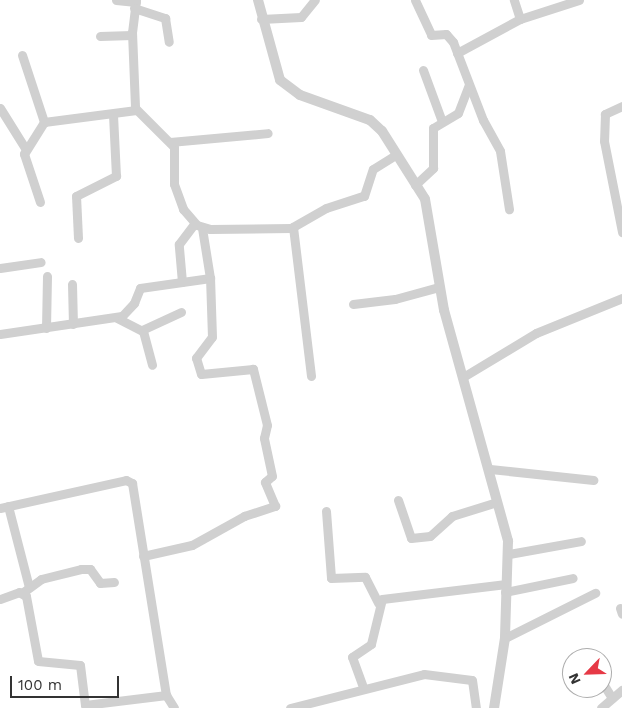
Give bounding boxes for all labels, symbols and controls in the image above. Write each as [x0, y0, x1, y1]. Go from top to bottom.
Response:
north arrow [562, 648, 612, 698]
scale bar [12, 666, 121, 698]
text: N [565, 671, 584, 687]
text: 100 m [18, 676, 62, 694]

